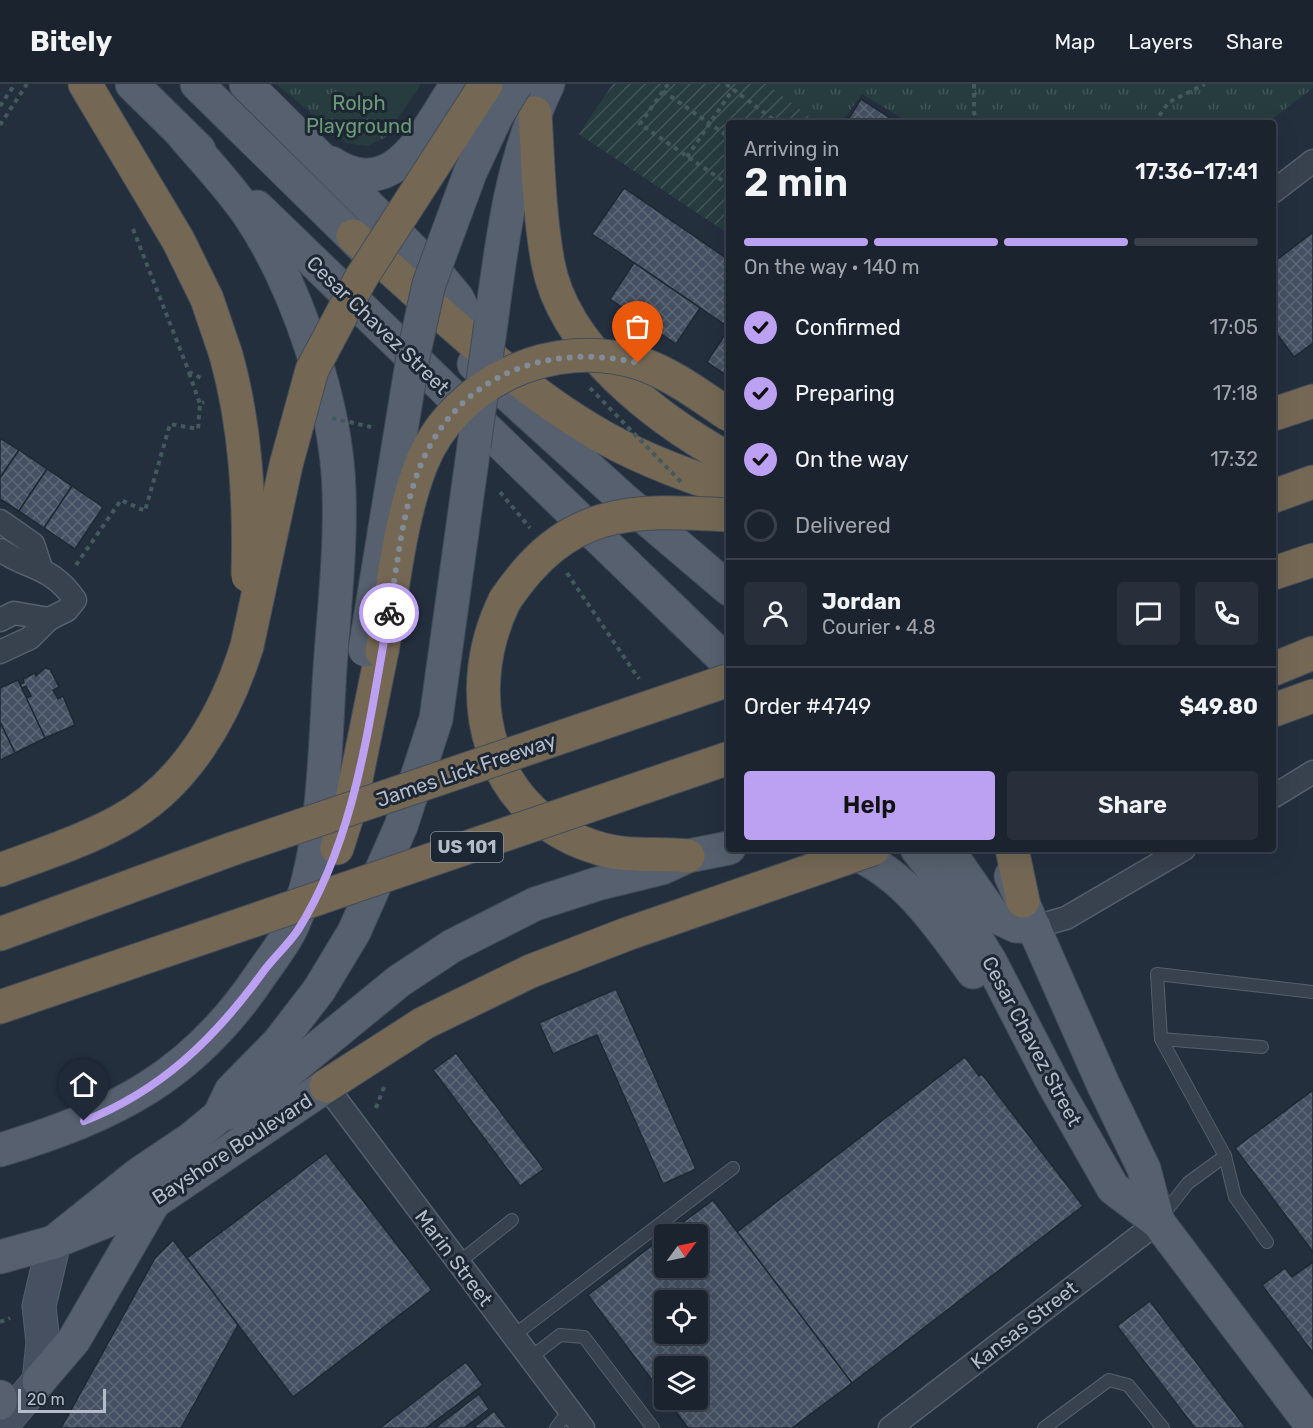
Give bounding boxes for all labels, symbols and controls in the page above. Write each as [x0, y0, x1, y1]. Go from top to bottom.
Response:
text: Bitely [30, 25, 112, 58]
text: Map [1054, 29, 1095, 54]
text: Layers [1128, 29, 1193, 54]
text: Share [1226, 29, 1283, 54]
park label: Rolph Playground [306, 91, 412, 138]
text: Arriving in [744, 137, 839, 161]
text: 17:36–17:41 [1135, 158, 1258, 185]
text: 2 min [744, 160, 848, 206]
street label: Cesar Chavez Street [302, 251, 454, 399]
text: On the way · 140 m [744, 255, 920, 279]
pin [612, 301, 663, 363]
icon: bag [621, 310, 654, 343]
icon: check [744, 311, 777, 344]
text: Confirmed [795, 314, 901, 341]
text: 17:05 [1209, 315, 1258, 339]
icon: check [744, 377, 777, 410]
text: Preparing [795, 380, 895, 407]
text: 17:18 [1213, 381, 1258, 405]
icon: check [744, 443, 777, 476]
text: On the way [795, 446, 909, 473]
text: 17:32 [1210, 447, 1258, 471]
text: Delivered [795, 512, 891, 539]
button: person [744, 582, 807, 645]
button: chat [1117, 582, 1180, 645]
button: phone [1195, 582, 1258, 645]
courier [359, 583, 419, 643]
text: Jordan [822, 588, 901, 615]
icon: bike [373, 597, 406, 630]
text: Courier · 4.8 [822, 615, 936, 639]
text: Order #4749 [744, 693, 871, 720]
text: $49.80 [1179, 693, 1258, 720]
street label: James Lick Freeway [373, 728, 559, 812]
button: Help [744, 771, 995, 840]
button: Share [1007, 771, 1258, 840]
road number: US 101 [431, 832, 503, 862]
street label: Cesar Chavez Street [977, 952, 1087, 1130]
pin [58, 1059, 109, 1121]
icon: home [67, 1068, 100, 1101]
street label: Bayshore Boulevard [148, 1088, 316, 1210]
street label: Marin Street [410, 1205, 498, 1311]
north arrow [654, 1224, 708, 1278]
map controls [654, 1224, 708, 1410]
street label: Kansas Street [966, 1276, 1082, 1374]
button: locate [654, 1290, 708, 1344]
button: layers [654, 1356, 708, 1410]
scale bar [18, 1386, 106, 1414]
text: 20 m [27, 1390, 65, 1409]

